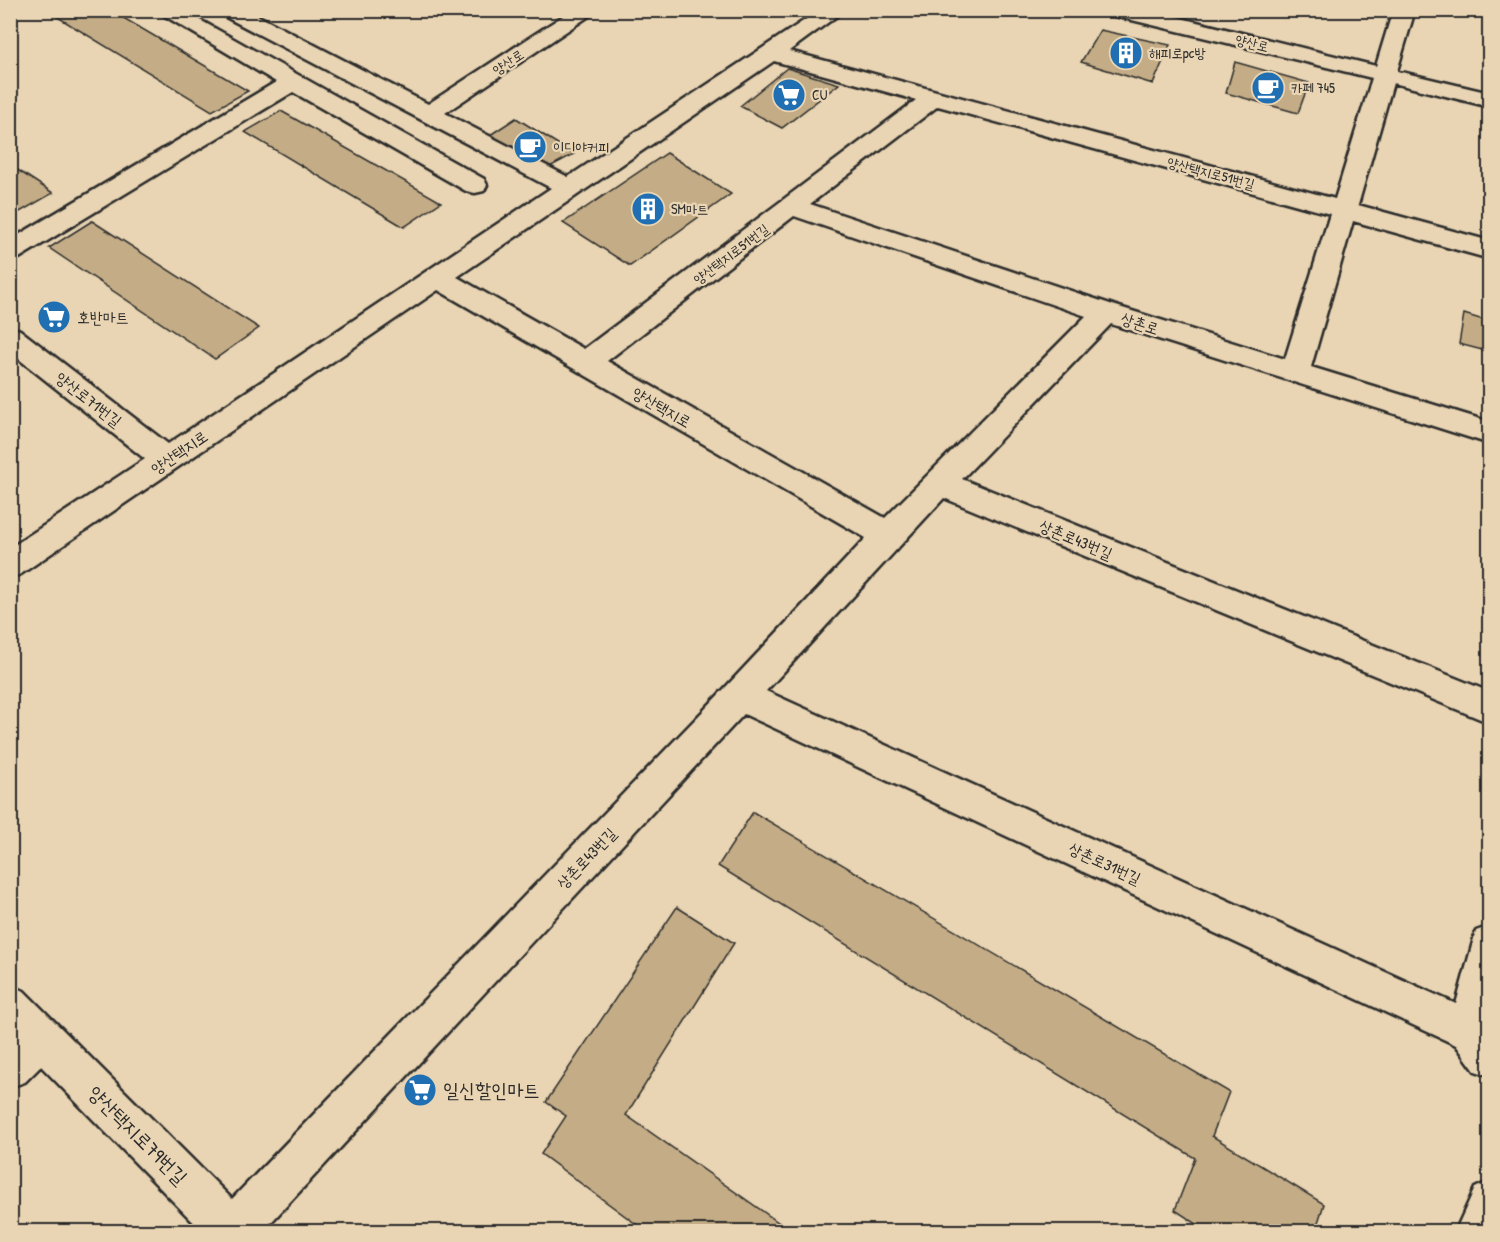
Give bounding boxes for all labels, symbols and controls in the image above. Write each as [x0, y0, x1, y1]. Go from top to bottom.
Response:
street label: 양산로 [1233, 29, 1271, 56]
building icon: 해피로pc방 [1108, 35, 1144, 71]
place label: 해피로pc방 [1149, 43, 1206, 63]
street label: 양산로 [488, 44, 527, 79]
cafe icon: 카페 745 [1250, 70, 1286, 106]
supermarket icon: CU [771, 77, 807, 113]
place label: 카페 745 [1291, 78, 1335, 97]
place label: CU [812, 85, 828, 104]
cafe icon: 이디야커피 [512, 129, 548, 165]
place label: 이디야커피 [553, 137, 609, 156]
street label: 양산택지로51번길 [1165, 152, 1258, 194]
building icon: SM마트 [630, 191, 666, 227]
place label: SM마트 [671, 199, 708, 218]
street label: 양산택지로51번길 [689, 219, 773, 288]
supermarket icon: 호반마트 [36, 299, 72, 335]
place label: 호반마트 [77, 306, 129, 328]
street label: 상촌로 [1118, 307, 1162, 339]
street label: 양산로71번길 [51, 366, 127, 432]
street label: 양산택지로 [629, 381, 695, 433]
street label: 양산택지로 [146, 425, 212, 479]
street label: 상촌로43번길 [1036, 514, 1116, 564]
street label: 상촌로43번길 [551, 822, 621, 894]
street label: 상촌로31번길 [1065, 837, 1145, 889]
supermarket icon: 일신할인마트 [402, 1072, 438, 1108]
place label: 일신할인마트 [443, 1076, 540, 1103]
street label: 양산택지로79번길 [83, 1079, 194, 1190]

